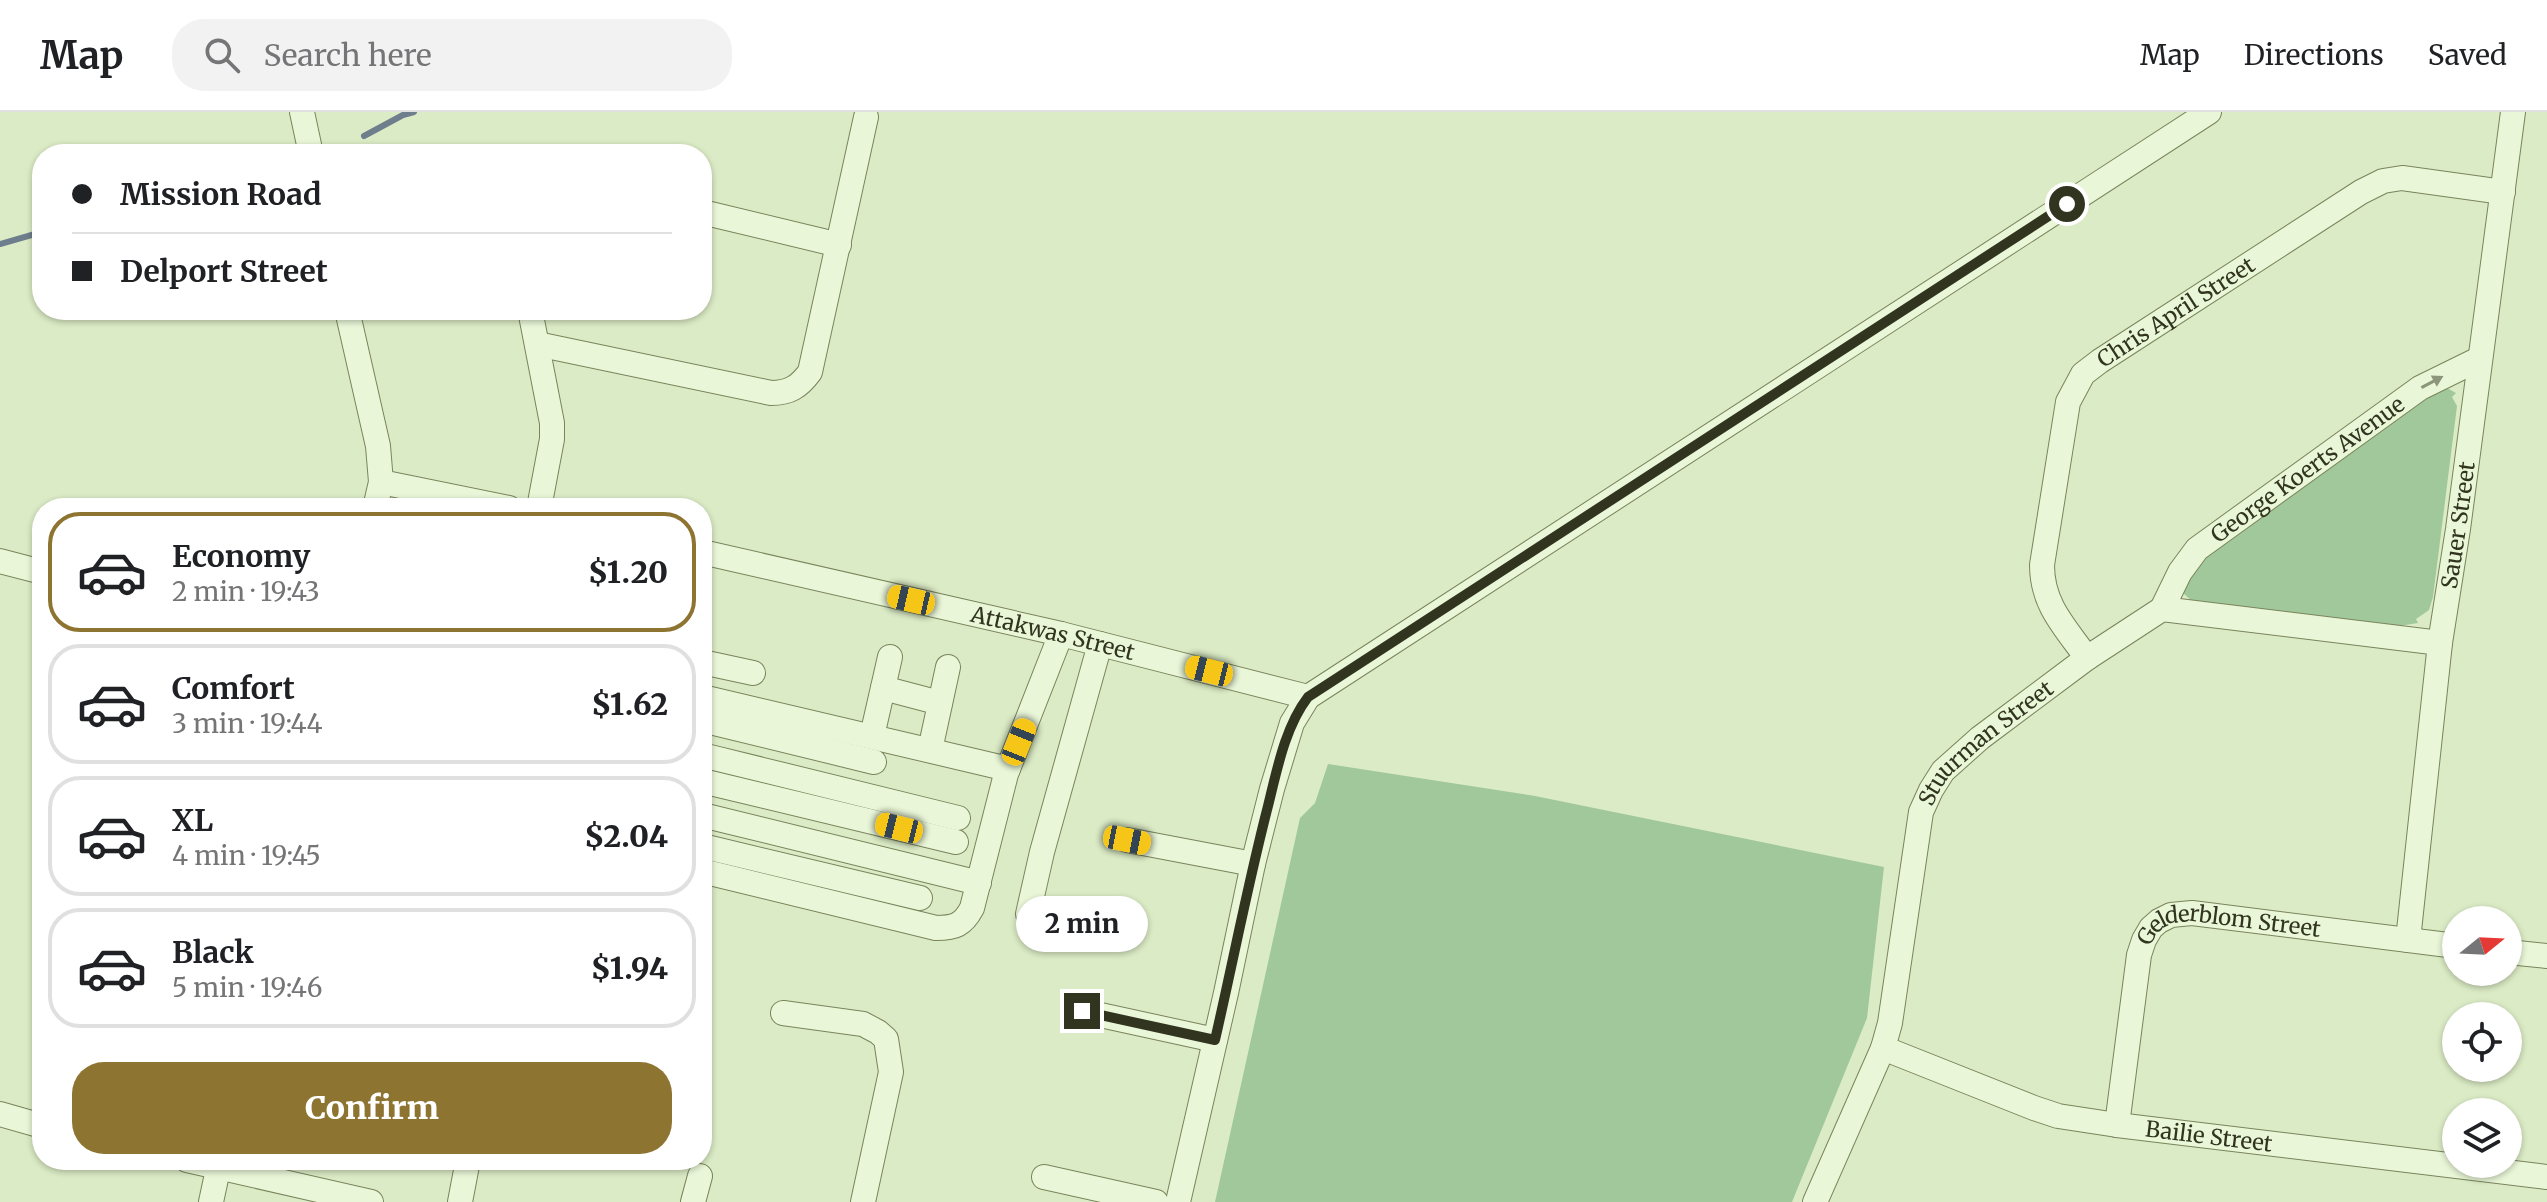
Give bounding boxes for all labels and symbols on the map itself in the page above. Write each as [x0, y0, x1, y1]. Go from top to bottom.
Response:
route start [2049, 186, 2085, 222]
street label: Chris April Street [2092, 250, 2260, 373]
one-way arrow [2420, 375, 2443, 389]
street label: George Koerts Avenue [2205, 390, 2410, 549]
street label: Sauer Street [2435, 459, 2481, 591]
car [885, 583, 937, 617]
street label: Attakwas Street [967, 600, 1138, 666]
car [1183, 654, 1235, 688]
street label: Stuurman Street [1912, 674, 2059, 810]
car [999, 715, 1039, 769]
car [873, 811, 925, 845]
car [1101, 824, 1153, 856]
callout: 2 min [1016, 895, 1148, 951]
street label: Gelderblom Street [2130, 899, 2323, 950]
north arrow [2442, 906, 2522, 986]
route end [1064, 993, 1100, 1029]
street label: Bailie Street [2144, 1115, 2274, 1158]

